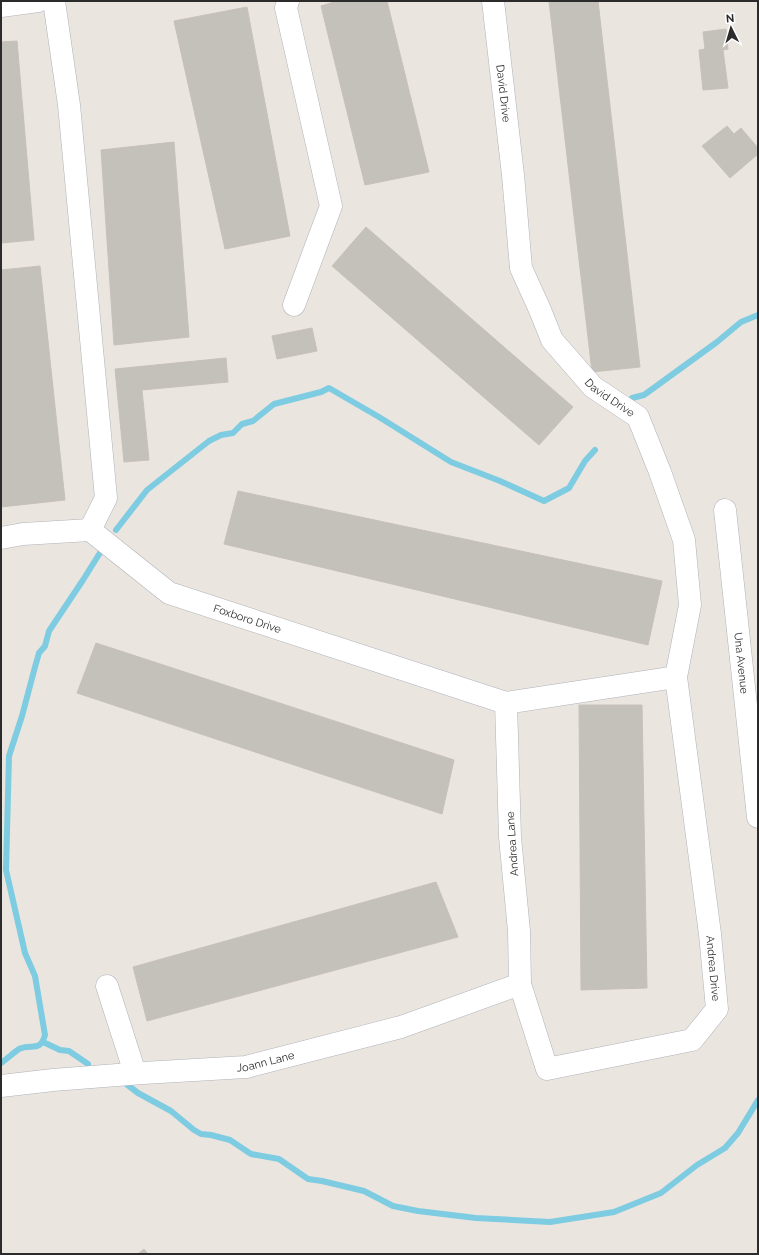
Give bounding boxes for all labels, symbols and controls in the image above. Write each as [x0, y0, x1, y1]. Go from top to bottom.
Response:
north arrow [711, 8, 751, 48]
text: N [725, 12, 735, 25]
street label: David Drive [493, 64, 513, 123]
street label: David Drive [582, 376, 637, 420]
street label: Foxboro Drive [212, 602, 283, 636]
street label: Una Avenue [731, 632, 751, 695]
street label: Andrea Lane [504, 811, 521, 877]
street label: Andrea Drive [703, 935, 722, 1002]
street label: Joann Lane [237, 1049, 296, 1075]

